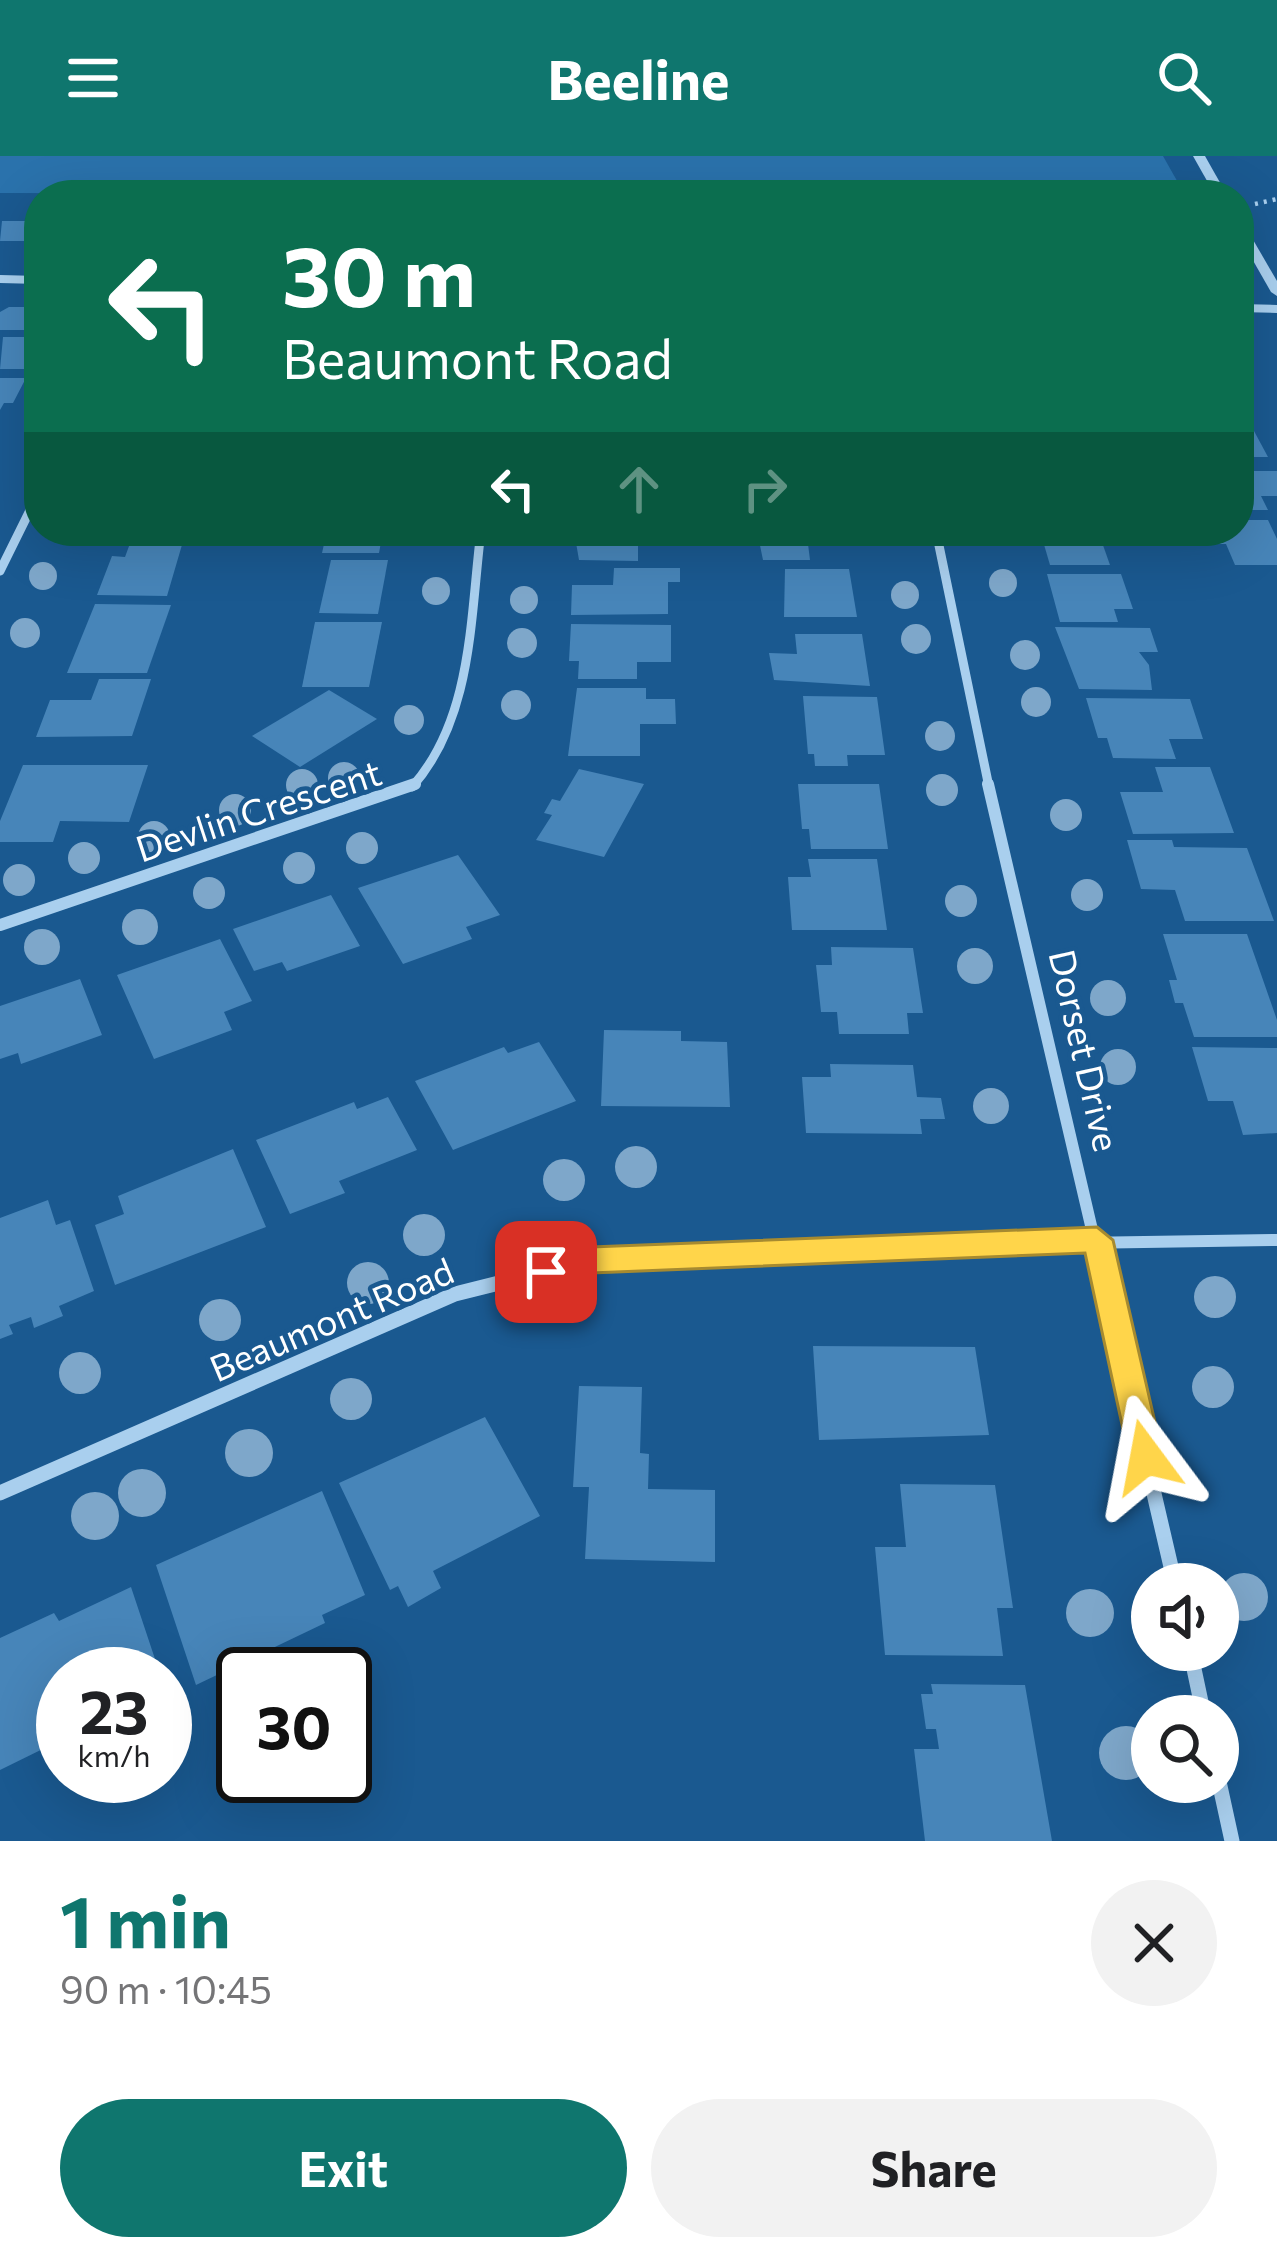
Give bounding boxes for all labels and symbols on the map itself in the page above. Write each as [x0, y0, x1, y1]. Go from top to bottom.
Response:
street label: Devlin Crescent [130, 749, 386, 869]
street label: Dorset Drive [1041, 945, 1131, 1155]
pin [495, 1221, 597, 1323]
street label: Beaumont Road [203, 1247, 459, 1389]
position arrow [1083, 1394, 1209, 1520]
speed limit sign: 30 [216, 1647, 372, 1803]

